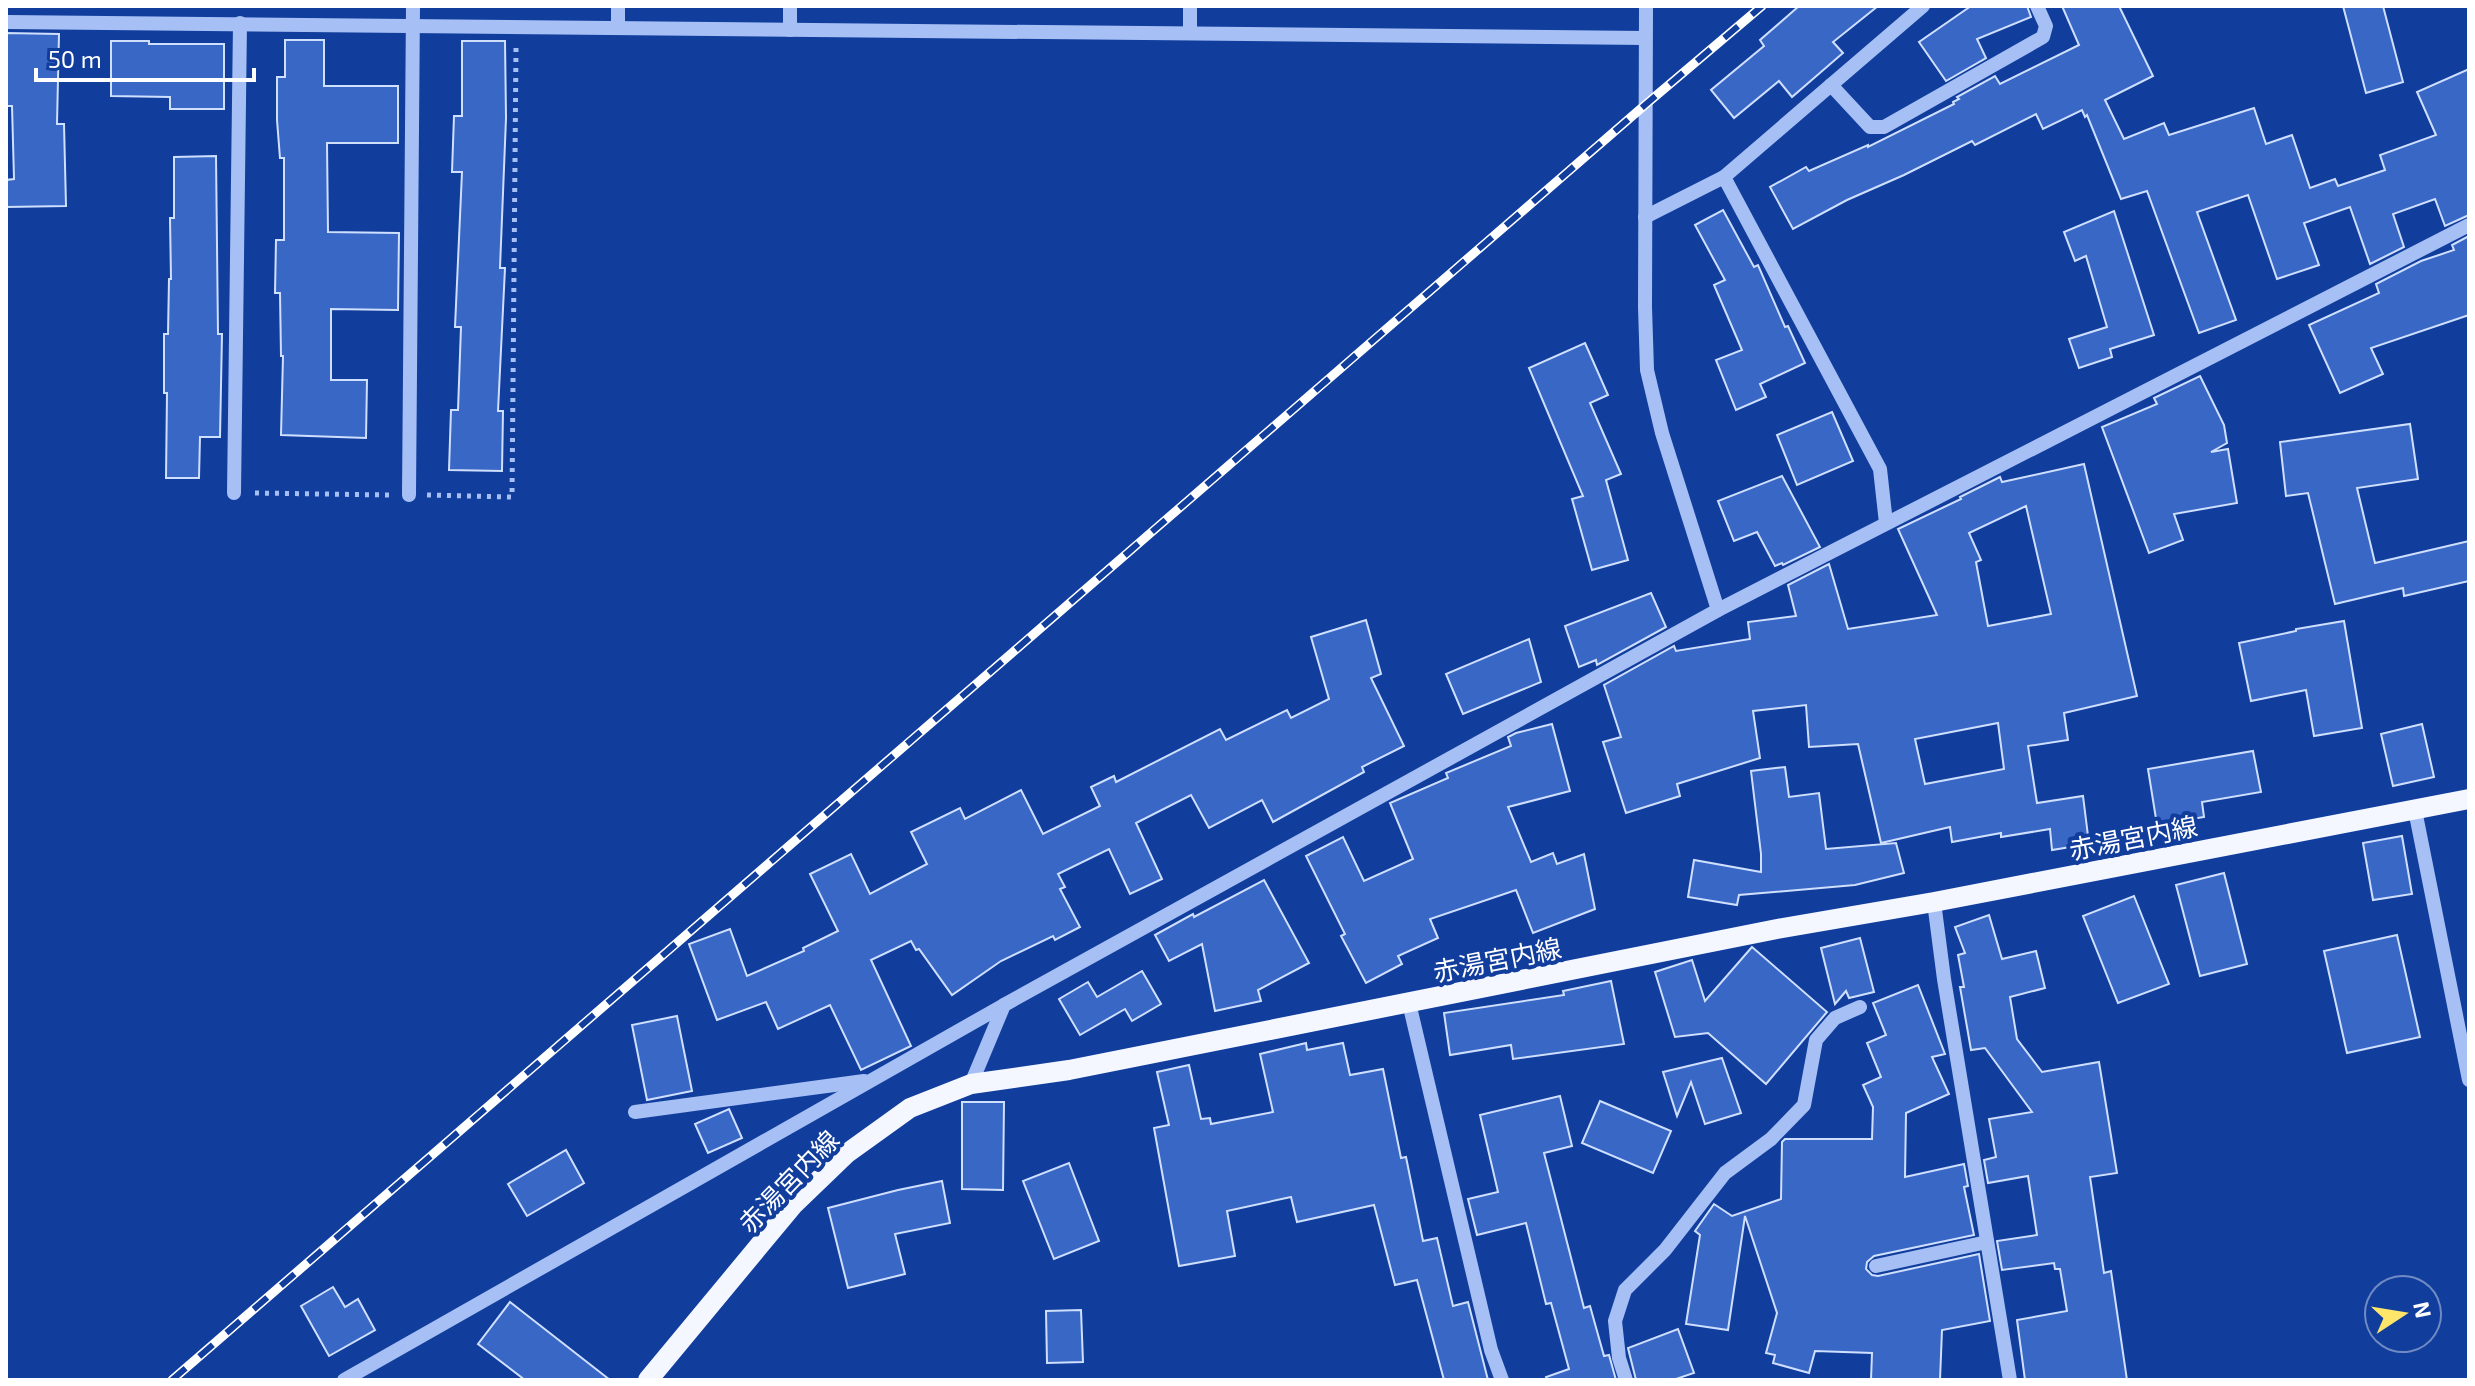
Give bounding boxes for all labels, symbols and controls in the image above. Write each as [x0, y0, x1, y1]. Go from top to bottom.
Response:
scale bar [36, 32, 254, 82]
text: 50 m [48, 44, 102, 73]
street label: 赤湯宮内線 [2066, 809, 2200, 865]
street label: 赤湯宮内線 [1430, 931, 1564, 987]
street label: 赤湯宮内線 [732, 1123, 844, 1239]
north arrow [2363, 1274, 2443, 1354]
text: N [2409, 1299, 2438, 1320]

